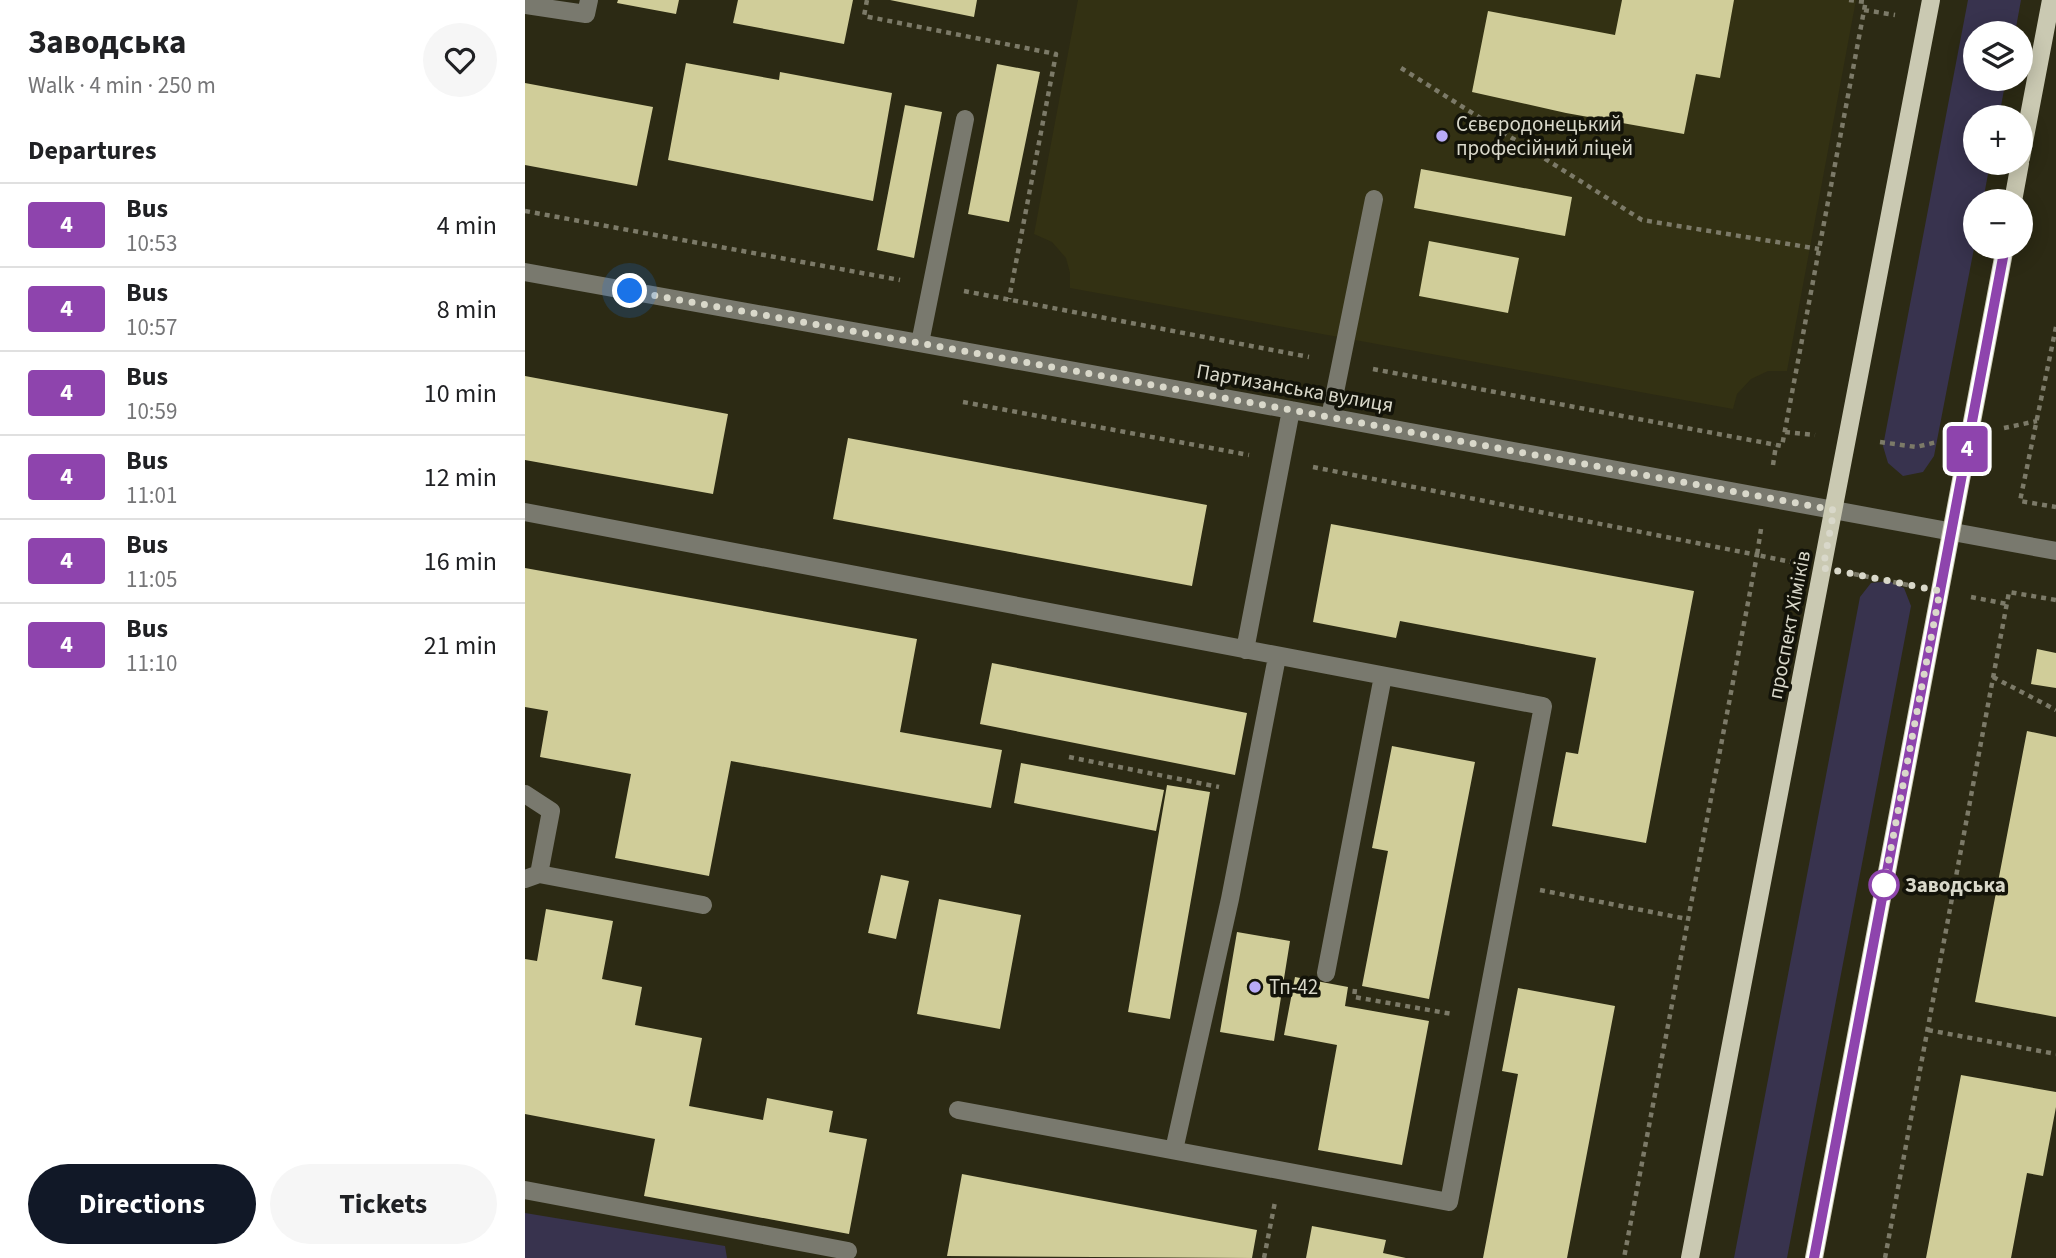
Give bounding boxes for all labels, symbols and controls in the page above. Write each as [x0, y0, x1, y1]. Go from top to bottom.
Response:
text: Заводська [28, 19, 186, 66]
map controls [1963, 21, 2033, 259]
button: layers [1963, 21, 2033, 91]
button: heart [423, 23, 497, 97]
text: Walk · 4 min · 250 m [28, 69, 216, 102]
button: + [1963, 105, 2033, 175]
place label: Сєвєродонецький професійний ліцей [1456, 109, 1633, 163]
marker: Сєвєродонецький професійний ліцей [1434, 128, 1450, 144]
text: Departures [28, 132, 156, 169]
button: − [1963, 189, 2033, 259]
text: Bus [126, 190, 168, 227]
text: 4 [60, 207, 73, 242]
text: 4 min [437, 207, 497, 244]
text: 10:53 [126, 227, 177, 260]
your location [612, 273, 647, 308]
text: Bus [126, 274, 168, 311]
text: 4 [60, 291, 73, 326]
text: 8 min [437, 291, 497, 328]
text: 10:57 [126, 311, 177, 344]
street label: Партизанська вулиця [1194, 356, 1396, 420]
text: Bus [126, 358, 168, 395]
text: 4 [60, 375, 73, 410]
text: 10 min [424, 375, 497, 412]
text: 10:59 [126, 395, 177, 428]
line badge: 4 [1944, 426, 1990, 472]
text: 4 [1961, 431, 1973, 466]
text: Bus [126, 442, 168, 479]
text: 4 [60, 459, 73, 494]
text: 12 min [424, 459, 497, 496]
text: 11:01 [126, 479, 177, 512]
text: Bus [126, 526, 168, 563]
text: 4 [60, 543, 73, 578]
text: 16 min [424, 543, 497, 580]
street label: проспект Хіміків [1760, 548, 1818, 702]
text: 11:05 [126, 563, 177, 596]
text: Bus [126, 610, 168, 647]
text: 4 [60, 627, 73, 662]
text: 21 min [424, 627, 497, 664]
text: 11:10 [126, 647, 177, 680]
marker: Заводська [1869, 870, 1899, 900]
place label: Заводська [1905, 870, 2006, 900]
place label: Тп-42 [1269, 972, 1318, 1002]
marker: Тп-42 [1247, 979, 1263, 995]
button: Directions [28, 1164, 256, 1244]
button: Tickets [270, 1164, 497, 1244]

